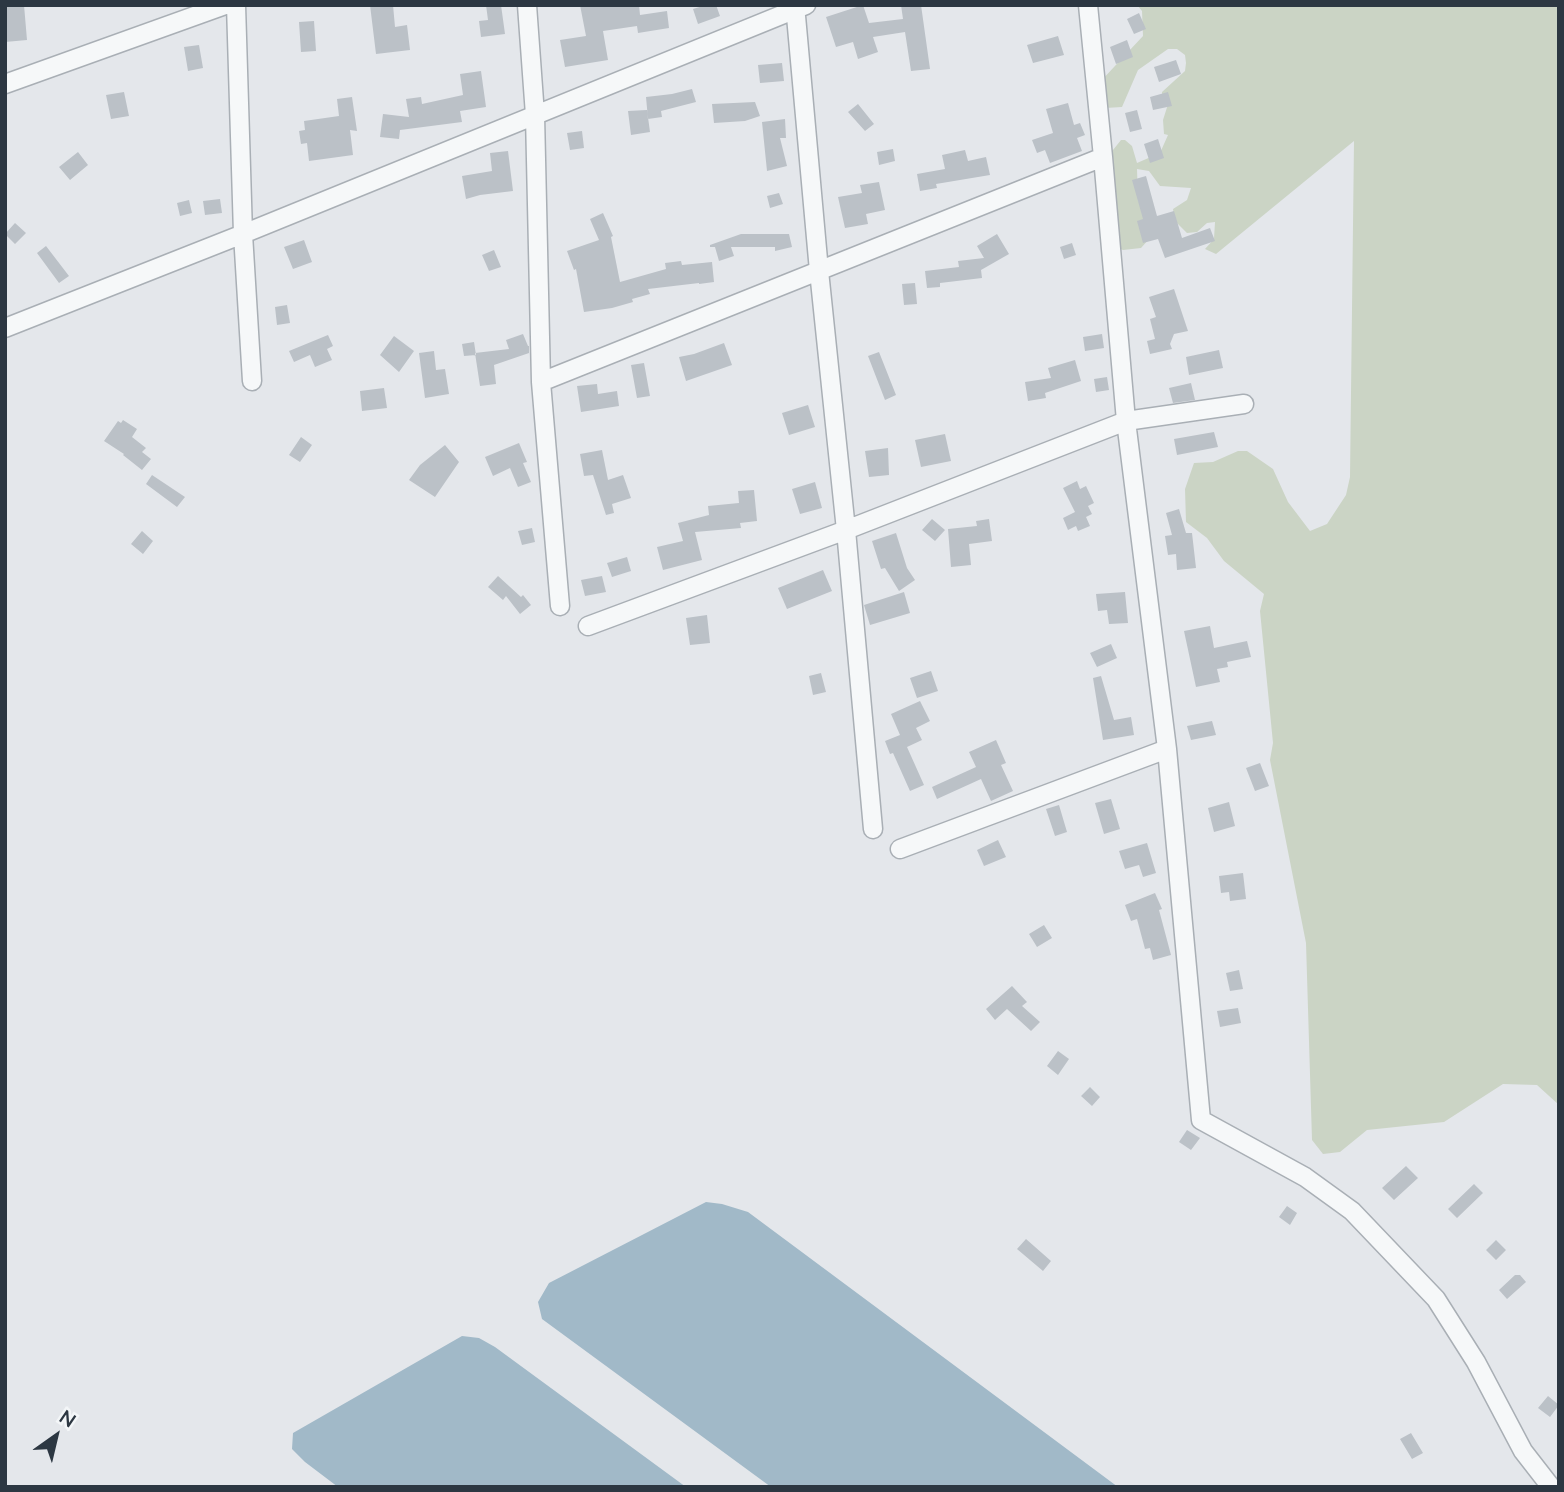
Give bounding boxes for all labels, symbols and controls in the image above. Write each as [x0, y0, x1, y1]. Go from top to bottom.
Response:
north arrow [21, 1401, 91, 1471]
text: N [56, 1405, 81, 1432]

